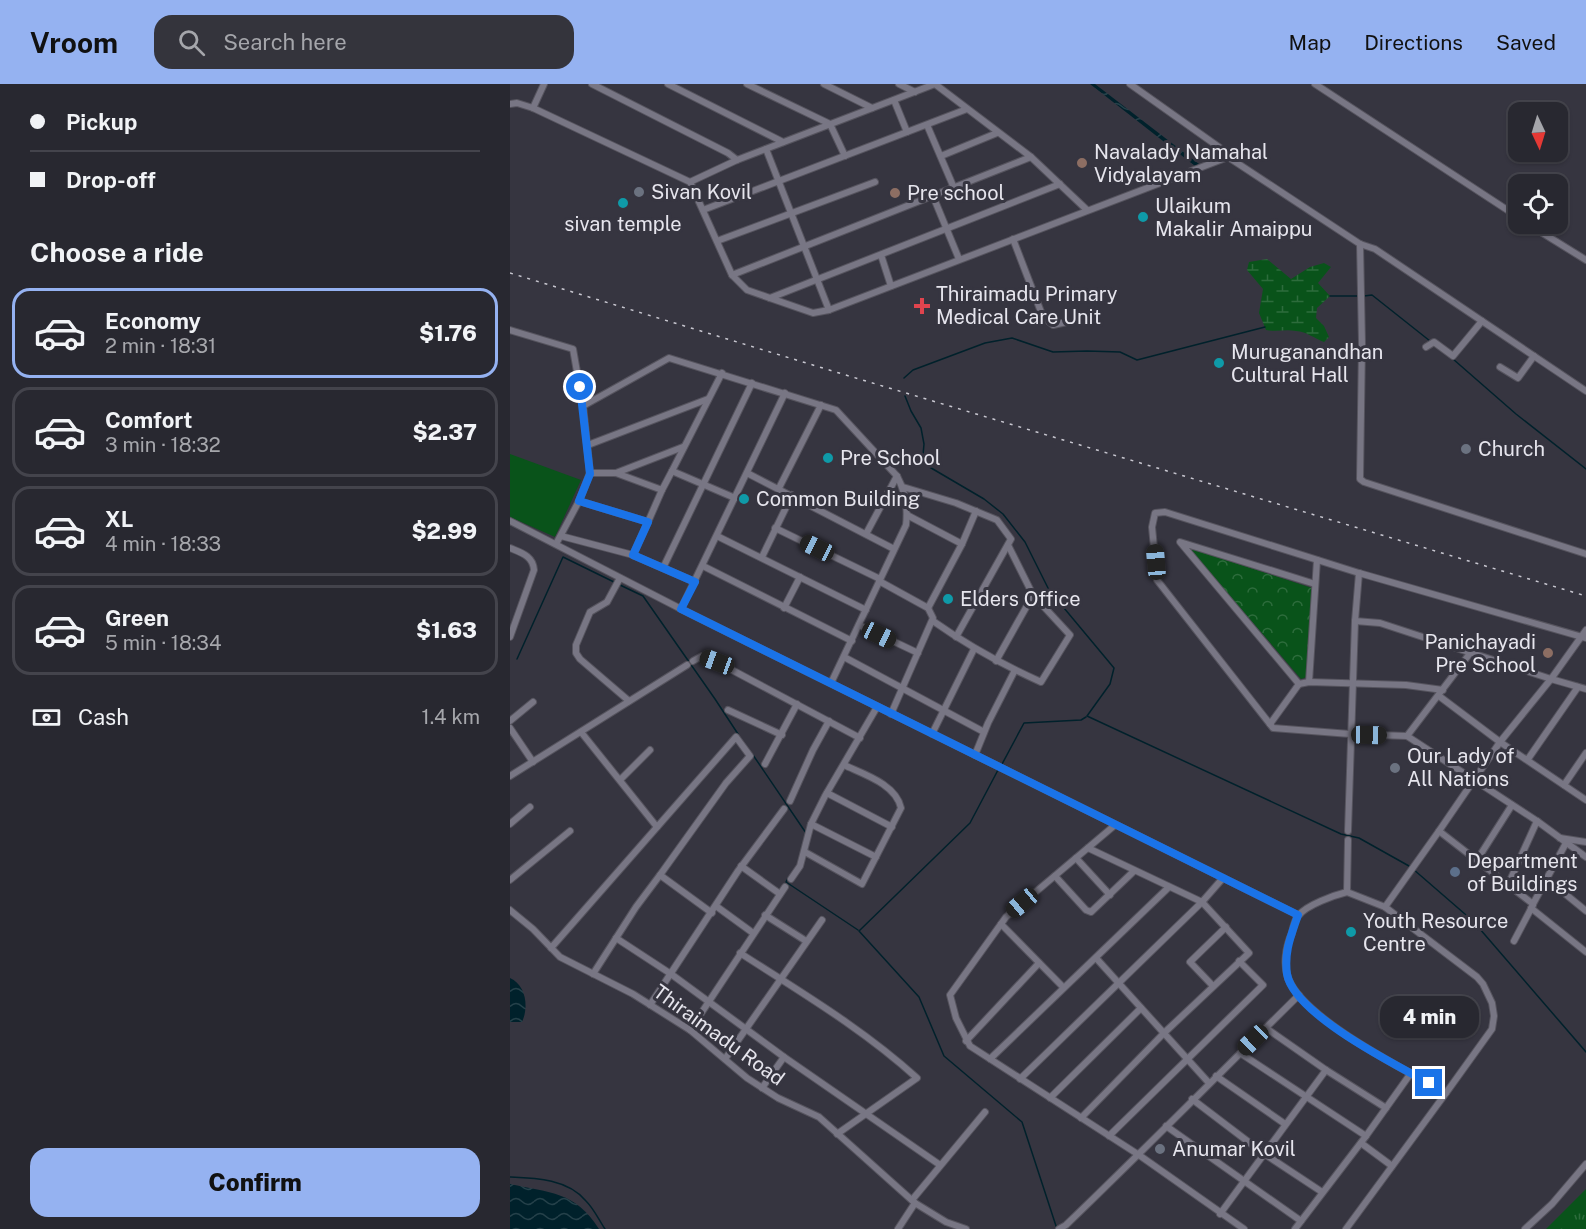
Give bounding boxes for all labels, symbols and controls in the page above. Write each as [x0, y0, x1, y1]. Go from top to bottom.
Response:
search box [154, 15, 574, 69]
text: Vroom [30, 26, 118, 59]
icon: search [175, 26, 208, 59]
text: Search here [223, 29, 347, 55]
text: Map [1289, 30, 1331, 55]
text: Directions [1364, 30, 1463, 55]
text: Saved [1496, 30, 1556, 55]
north arrow [1508, 102, 1568, 162]
map controls [1508, 102, 1568, 234]
text: Pickup [66, 109, 137, 135]
place label: Navalady Namahal Vidyalayam [1094, 140, 1268, 187]
marker: Navalady Namahal Vidyalayam [1075, 156, 1089, 170]
text: Drop-off [66, 167, 156, 193]
button: locate [1508, 174, 1568, 234]
place label: Sivan Kovil [651, 180, 752, 204]
place label: Pre school [907, 181, 1005, 205]
marker: Sivan Kovil [632, 185, 646, 199]
marker: Pre school [888, 186, 902, 200]
place label: Ulaikum Makalir Amaippu [1155, 194, 1312, 241]
marker: sivan temple [616, 196, 630, 210]
marker: Ulaikum Makalir Amaippu [1136, 210, 1150, 224]
place label: sivan temple [564, 212, 682, 236]
text: Choose a ride [30, 236, 204, 268]
place label: Thiraimadu Primary Medical Care Unit [936, 282, 1118, 329]
marker: Thiraimadu Primary Medical Care Unit [913, 297, 931, 315]
icon: car [33, 306, 87, 360]
text: Economy [105, 308, 201, 334]
text: $1.76 [419, 320, 477, 346]
text: 2 min · 18:31 [105, 334, 216, 358]
place label: Muruganandhan Cultural Hall [1231, 340, 1383, 387]
marker: Muruganandhan Cultural Hall [1212, 356, 1226, 370]
route start [566, 373, 593, 400]
icon: car [33, 405, 87, 459]
text: Comfort [105, 407, 192, 433]
text: $2.37 [412, 419, 477, 445]
text: 3 min · 18:32 [105, 433, 221, 457]
place label: Church [1478, 437, 1545, 461]
marker: Church [1459, 442, 1473, 456]
place label: Pre School [840, 446, 941, 470]
marker: Pre School [821, 451, 835, 465]
place label: Common Building [756, 487, 920, 511]
marker: Common Building [737, 492, 751, 506]
icon: car [33, 504, 87, 558]
text: XL [105, 506, 133, 532]
text: $2.99 [411, 518, 477, 544]
text: 4 min · 18:33 [105, 532, 221, 556]
car [797, 532, 837, 564]
car [1145, 543, 1167, 581]
place label: Elders Office [960, 587, 1081, 611]
marker: Elders Office [941, 592, 955, 606]
icon: car [33, 603, 87, 657]
text: Green [105, 605, 169, 631]
text: $1.63 [416, 617, 477, 643]
car [859, 619, 899, 651]
place label: Panichayadi Pre School [1424, 630, 1536, 677]
text: 5 min · 18:34 [105, 631, 222, 655]
marker: Panichayadi Pre School [1541, 646, 1555, 660]
car [697, 647, 737, 677]
icon: cash [30, 701, 63, 734]
text: Cash [78, 704, 129, 730]
text: 1.4 km [422, 705, 480, 729]
car [1351, 726, 1387, 744]
place label: Our Lady of All Nations [1407, 744, 1514, 791]
marker: Our Lady of All Nations [1388, 761, 1402, 775]
place label: Department of Buildings [1467, 849, 1578, 896]
marker: Department of Buildings [1448, 865, 1462, 879]
car [1002, 885, 1042, 921]
place label: Youth Resource Centre [1363, 909, 1508, 956]
marker: Youth Resource Centre [1344, 925, 1358, 939]
street label: Thiraimadu Road [649, 979, 789, 1091]
callout: 4 min [1380, 996, 1478, 1038]
text: 4 min [1403, 1005, 1456, 1029]
car [1234, 1021, 1272, 1059]
route end [1415, 1069, 1442, 1096]
place label: Anumar Kovil [1172, 1137, 1296, 1161]
marker: Anumar Kovil [1153, 1142, 1167, 1156]
button: Confirm [30, 1148, 480, 1217]

